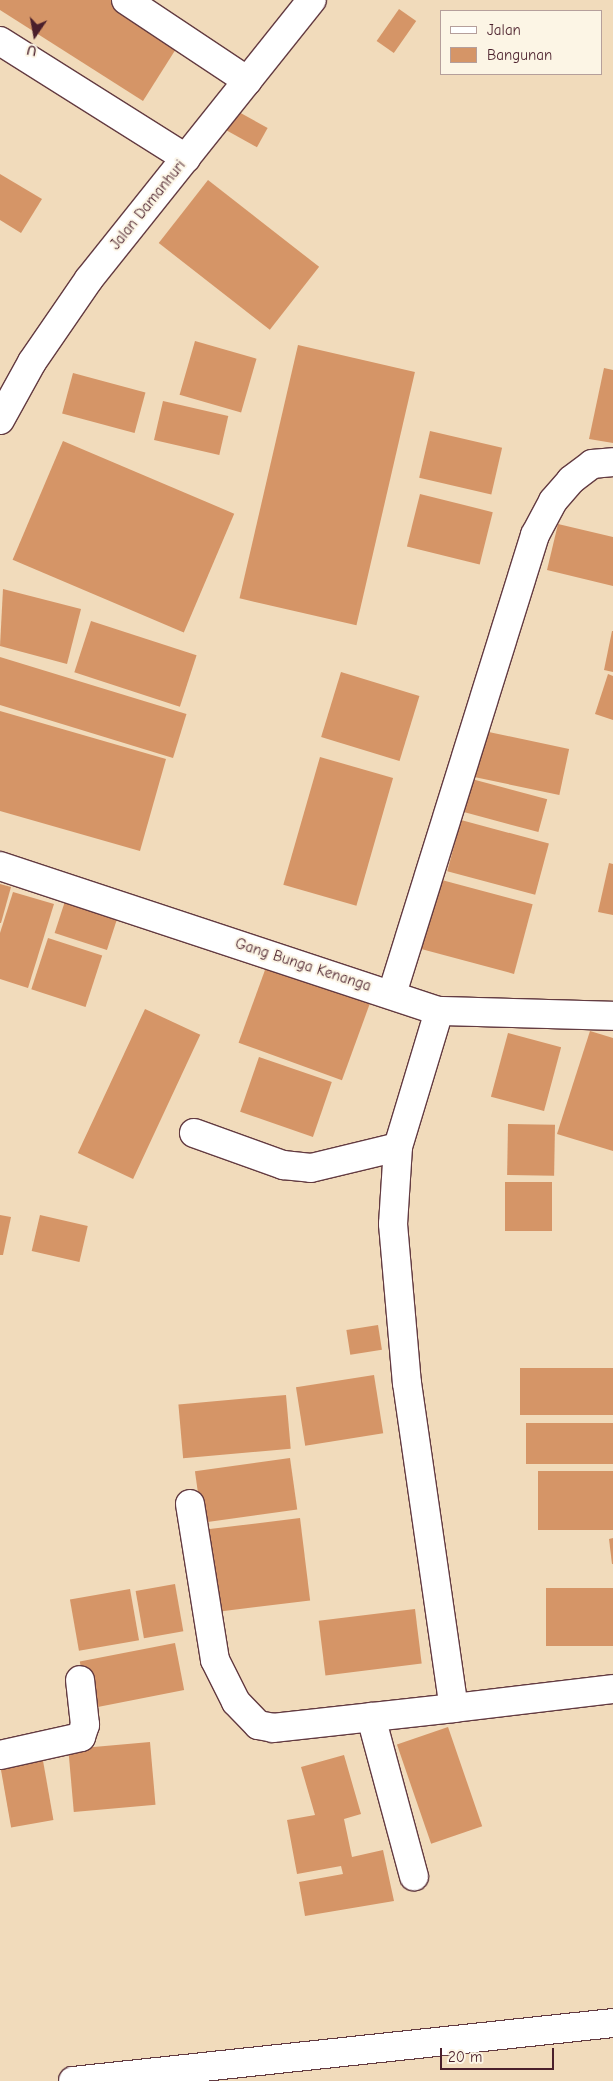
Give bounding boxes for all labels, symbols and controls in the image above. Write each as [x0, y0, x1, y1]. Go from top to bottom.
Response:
north arrow [10, 10, 60, 60]
legend [440, 10, 603, 75]
text: Jalan [487, 21, 521, 39]
text: U [25, 41, 38, 59]
text: Bangunan [487, 46, 552, 64]
street label: Jalan Damanhuri [107, 157, 189, 253]
street label: Gang Bunga Kenanga [233, 935, 373, 995]
scale bar [443, 2038, 557, 2070]
text: 20 m [448, 2048, 482, 2066]

